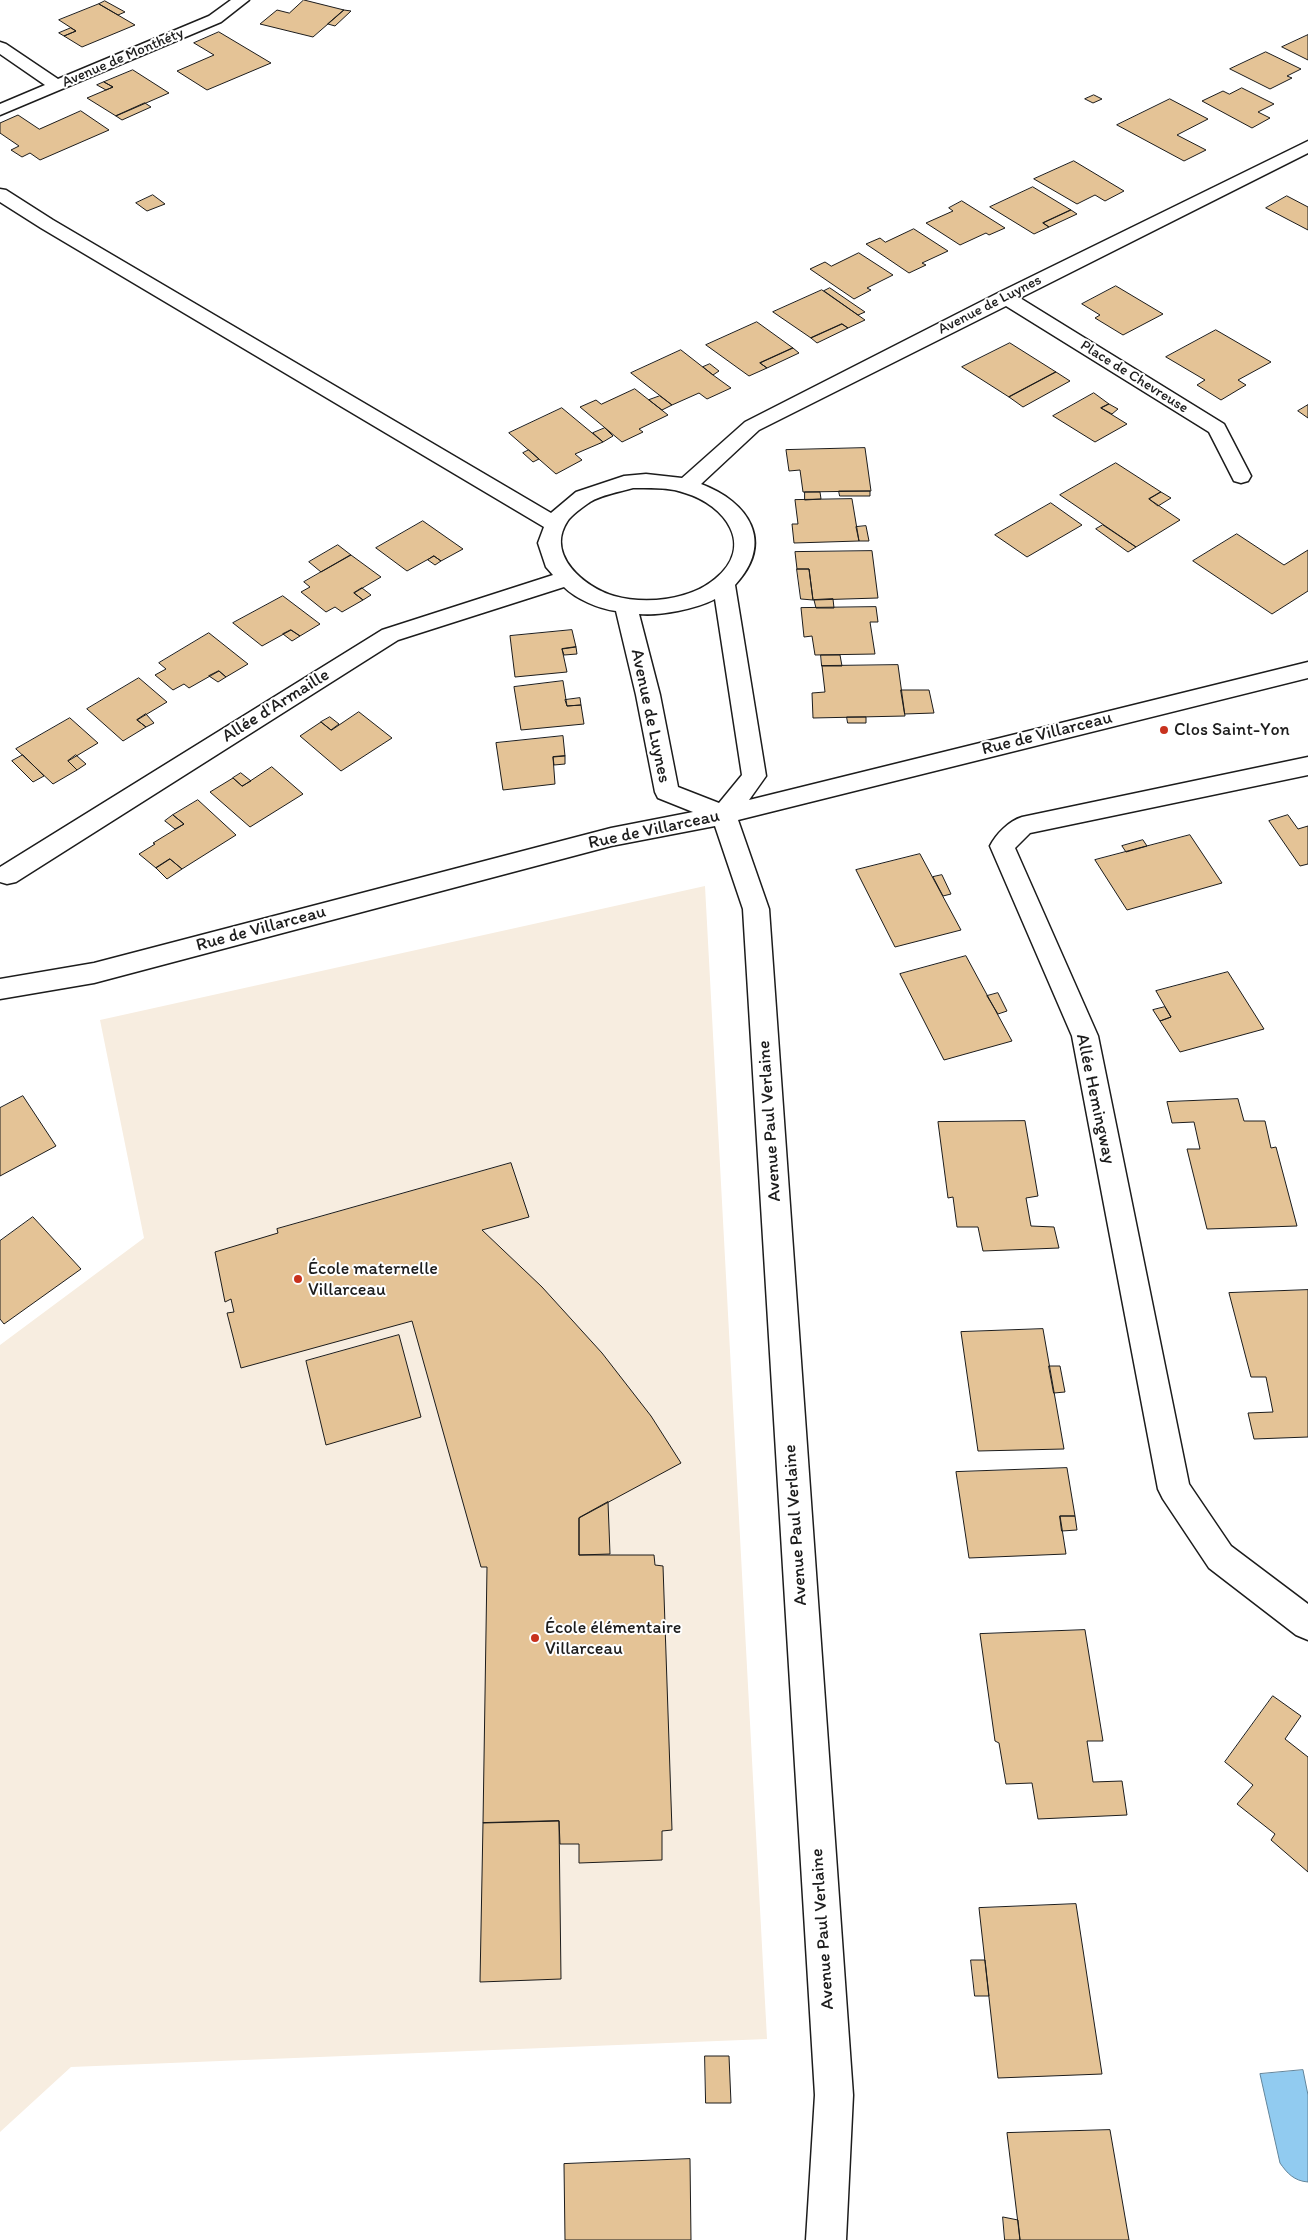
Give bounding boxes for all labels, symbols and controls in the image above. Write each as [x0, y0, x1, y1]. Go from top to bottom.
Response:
street label: Avenue de Monthéty [59, 24, 187, 92]
street label: Avenue de Luynes [935, 271, 1045, 339]
street label: Place de Chevreuse [1077, 337, 1191, 417]
street label: Avenue de Luynes [625, 647, 675, 785]
street label: Allée d'Armaille [218, 664, 334, 748]
street label: Rue de Villarceau [980, 707, 1114, 761]
place label: Clos Saint-Yon [1174, 719, 1290, 741]
marker: Clos Saint-Yon [1158, 724, 1170, 736]
street label: Rue de Villarceau [586, 806, 722, 854]
street label: Rue de Villarceau [194, 901, 328, 957]
street label: Allée Hemingway [1071, 1032, 1119, 1166]
street label: Avenue Paul Verlaine [754, 1040, 786, 1202]
place label: École maternelle Villarceau [308, 1258, 438, 1300]
marker: École maternelle Villarceau [292, 1273, 304, 1285]
street label: Avenue Paul Verlaine [780, 1444, 812, 1606]
place label: École élémentaire Villarceau [545, 1617, 681, 1660]
marker: École élémentaire Villarceau [529, 1632, 541, 1644]
street label: Avenue Paul Verlaine [807, 1848, 839, 2010]

